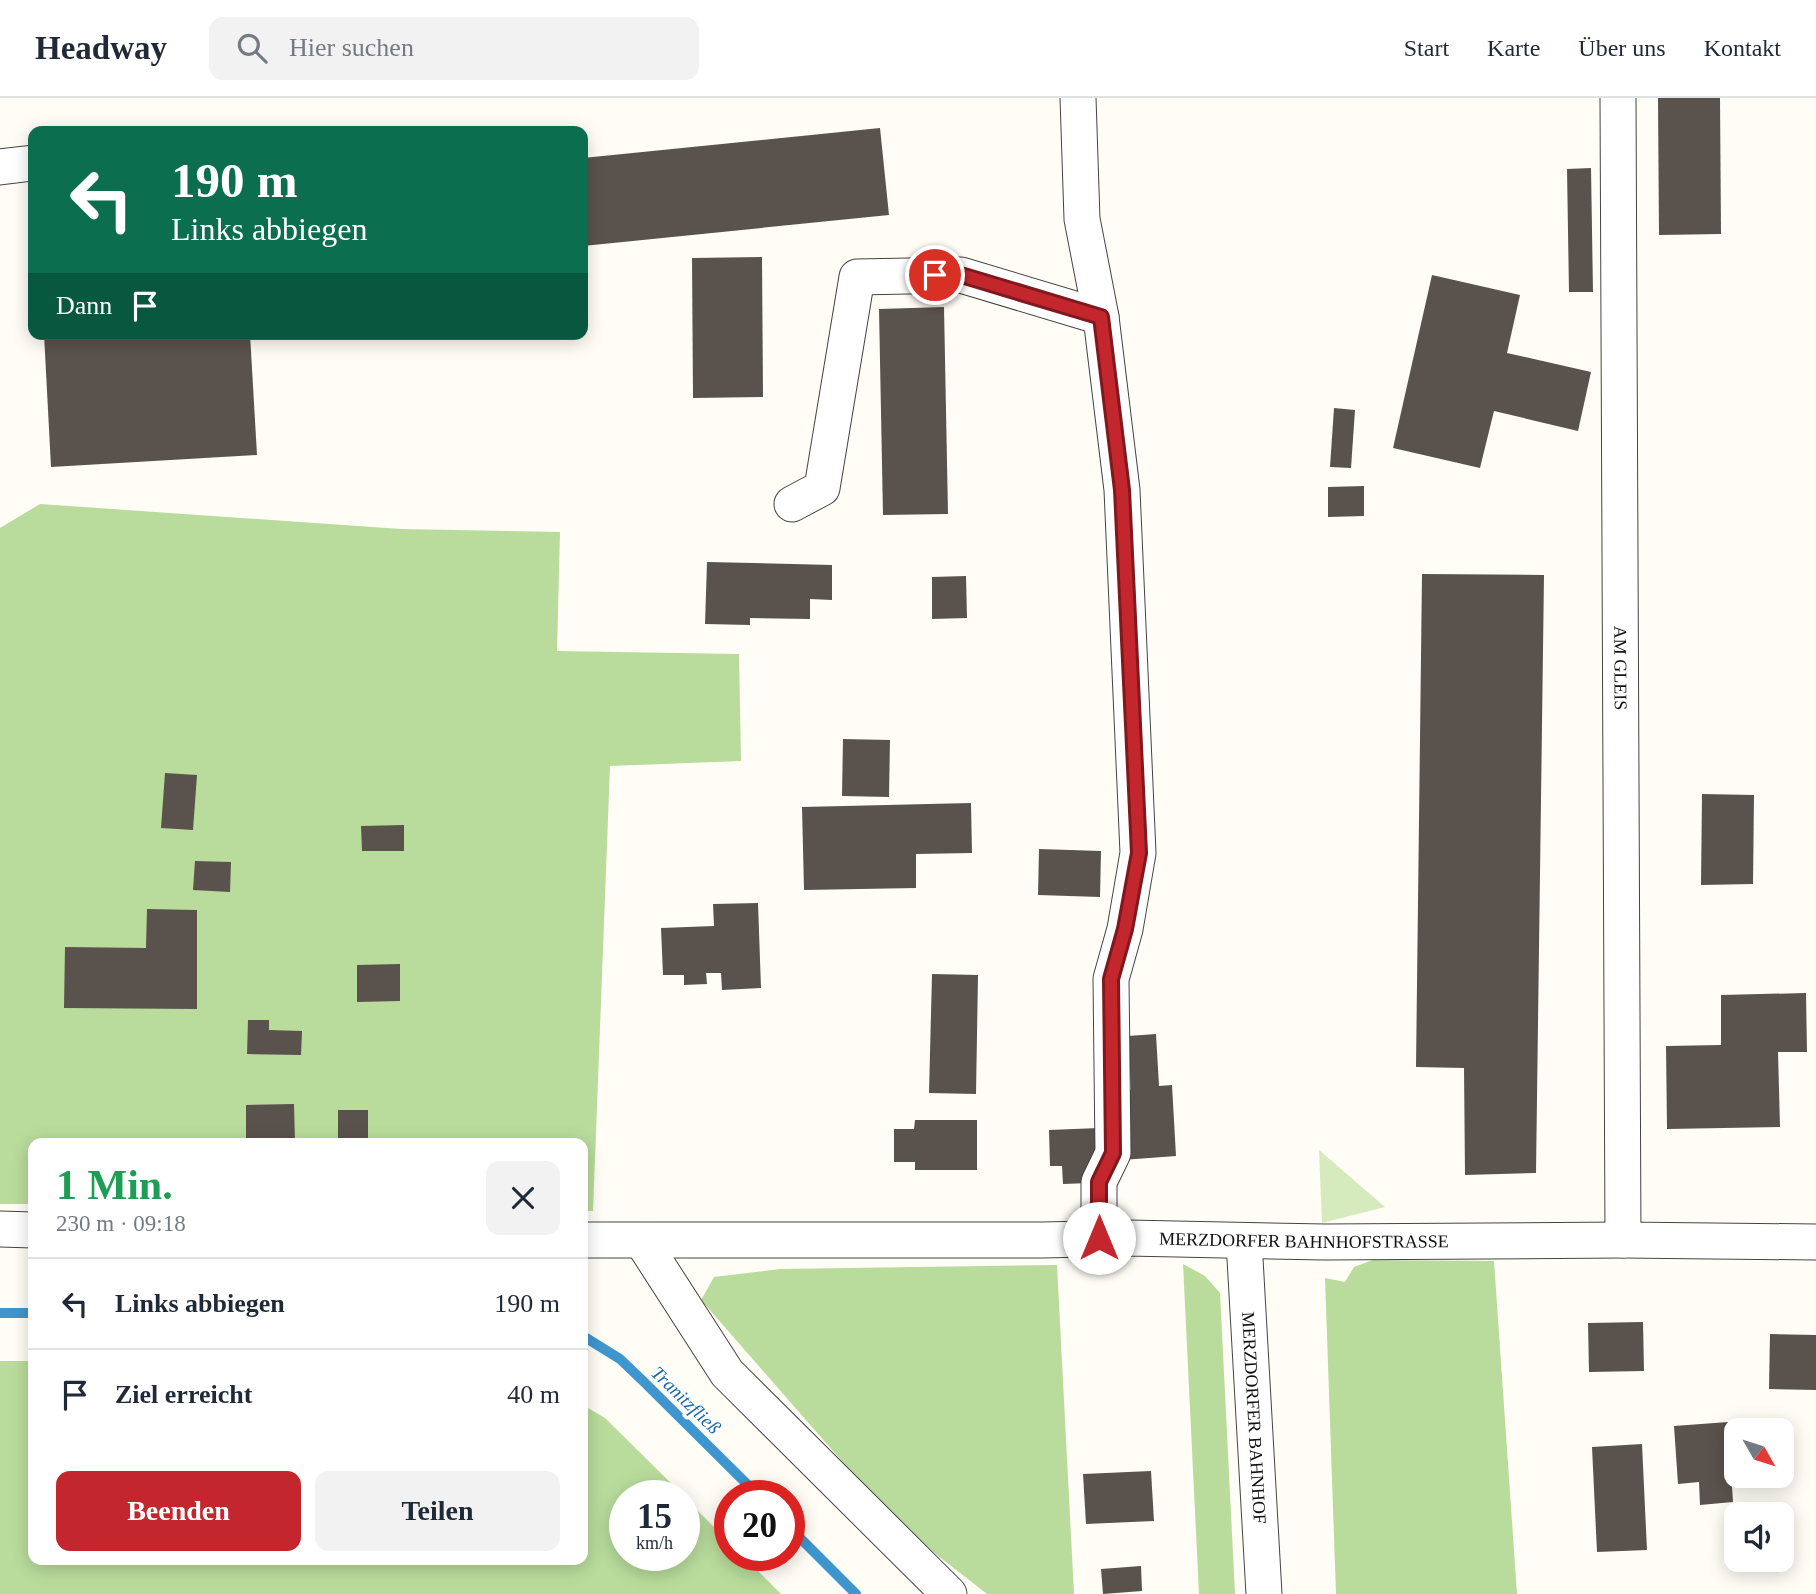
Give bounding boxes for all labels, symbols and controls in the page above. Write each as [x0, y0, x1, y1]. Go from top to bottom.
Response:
search box [209, 17, 699, 80]
icon: search [233, 29, 271, 67]
text: Headway [35, 30, 167, 66]
text: Hier suchen [289, 33, 414, 62]
text: Start [1404, 35, 1449, 61]
text: Karte [1487, 35, 1540, 61]
text: Über uns [1578, 35, 1666, 61]
text: Kontakt [1704, 35, 1781, 61]
text: 190 m [171, 153, 298, 208]
icon: left [56, 154, 147, 245]
text: Links abbiegen [171, 211, 367, 247]
pin [905, 245, 965, 305]
icon: arrive [916, 256, 954, 294]
icon: arrive [126, 287, 164, 325]
text: Dann [56, 291, 112, 320]
street label: AM GLEIS [1610, 626, 1631, 710]
button: close [486, 1161, 560, 1235]
text: 1 Min. [56, 1162, 173, 1208]
position arrow [1062, 1201, 1136, 1275]
text: 230 m · 09:18 [56, 1211, 186, 1236]
street label: MERZDORFER BAHNHOFSTRASSE [1159, 1229, 1449, 1252]
icon: left [56, 1285, 94, 1323]
text: Links abbiegen [115, 1289, 285, 1318]
text: 190 m [494, 1289, 560, 1318]
street label: MERZDORFER BAHNHOF [1238, 1311, 1270, 1524]
water label: Tranitzfließ [647, 1362, 725, 1438]
icon: arrive [56, 1376, 94, 1414]
text: Ziel erreicht [115, 1380, 252, 1409]
text: 40 m [507, 1380, 560, 1409]
north arrow [1724, 1418, 1794, 1488]
map controls [1724, 1418, 1794, 1572]
button: Beenden [56, 1471, 301, 1551]
button: Teilen [315, 1471, 560, 1551]
speed limit sign: 20 [714, 1480, 805, 1571]
text: 15 [637, 1497, 672, 1536]
button: sound [1724, 1502, 1794, 1572]
text: km/h [636, 1533, 673, 1553]

